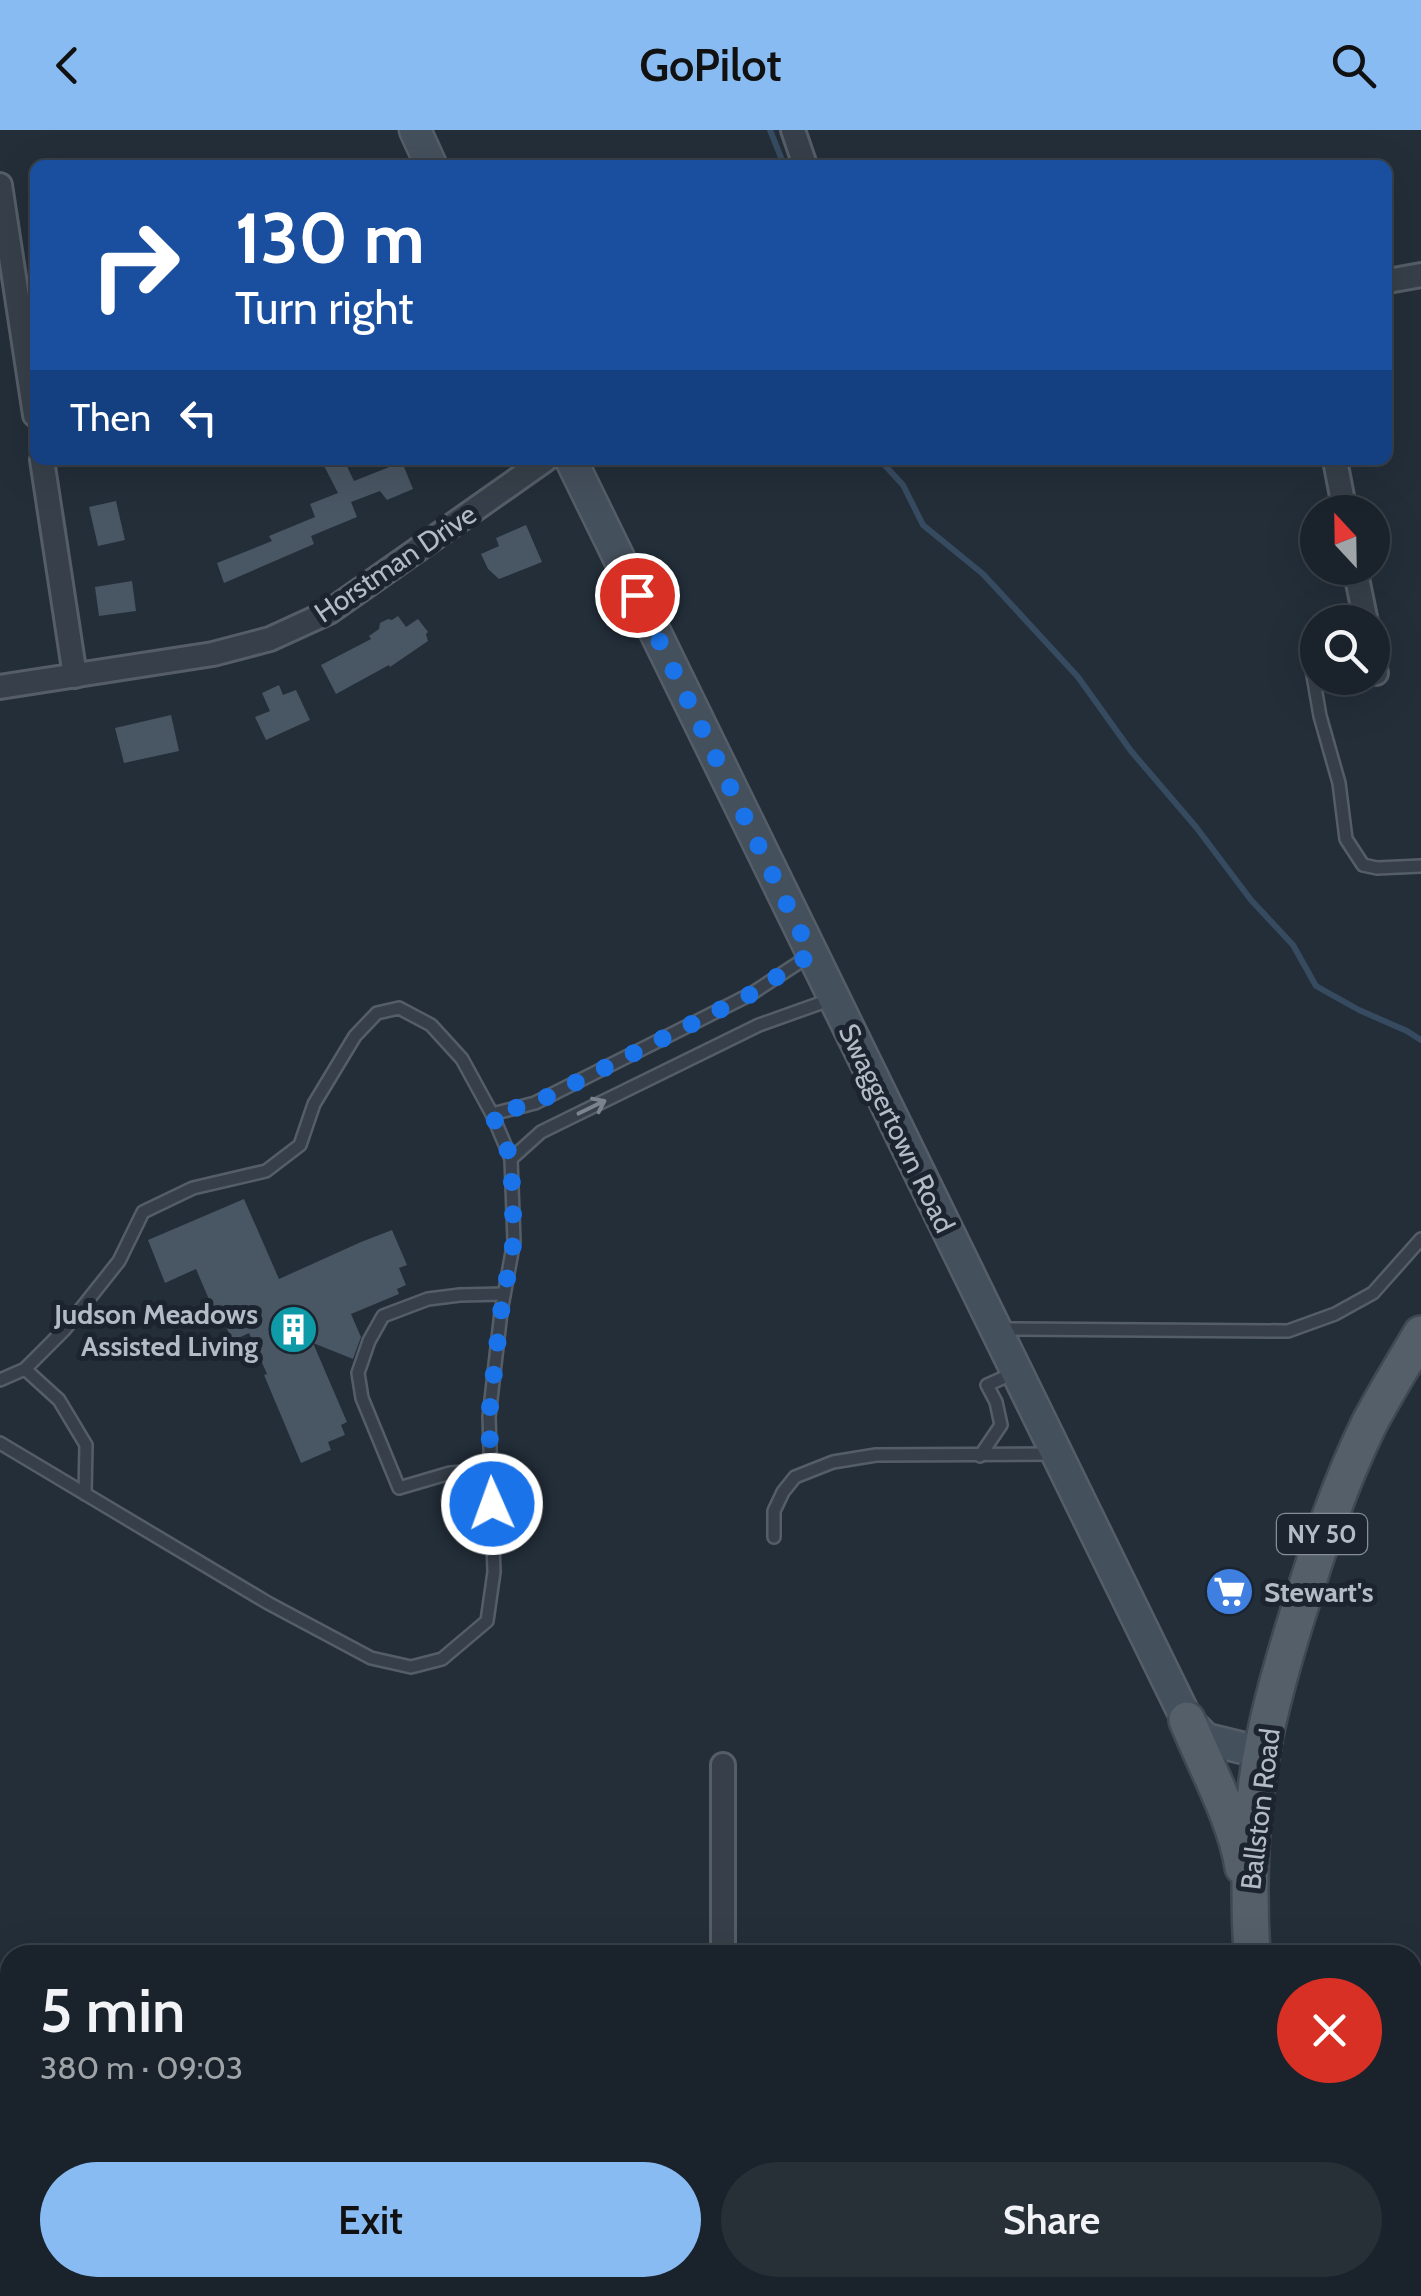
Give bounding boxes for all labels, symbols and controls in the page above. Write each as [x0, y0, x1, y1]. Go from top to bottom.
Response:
icon: back [40, 38, 95, 93]
text: GoPilot [639, 38, 782, 92]
icon: search [1326, 38, 1381, 93]
text: 130 m [235, 195, 425, 281]
icon: right [70, 200, 200, 330]
text: Turn right [235, 281, 414, 335]
icon: left [171, 390, 226, 445]
text: Then [70, 394, 151, 441]
north arrow [1300, 495, 1390, 585]
map controls [1300, 495, 1390, 695]
street label: Horstman Drive [308, 497, 482, 629]
pin [595, 553, 680, 638]
icon: arrive [610, 568, 665, 623]
button: search [1300, 605, 1390, 695]
street label: Swaggertown Road [832, 1018, 962, 1238]
one-way arrow [577, 1097, 607, 1116]
place label: Judson Meadows Assisted Living [53, 1297, 258, 1363]
building icon: Judson Meadows Assisted Living [267, 1304, 319, 1356]
position arrow [440, 1452, 544, 1556]
road number: NY 50 [1277, 1514, 1367, 1554]
supermarket icon: Stewart's [1203, 1566, 1255, 1618]
place label: Stewart's [1264, 1575, 1374, 1609]
street label: Ballston Road [1233, 1726, 1287, 1892]
text: 5 min [40, 1974, 185, 2047]
button: close [1277, 1978, 1382, 2083]
text: 380 m · 09:03 [40, 2048, 243, 2087]
button: Exit [40, 2162, 701, 2277]
button: Share [721, 2162, 1382, 2277]

